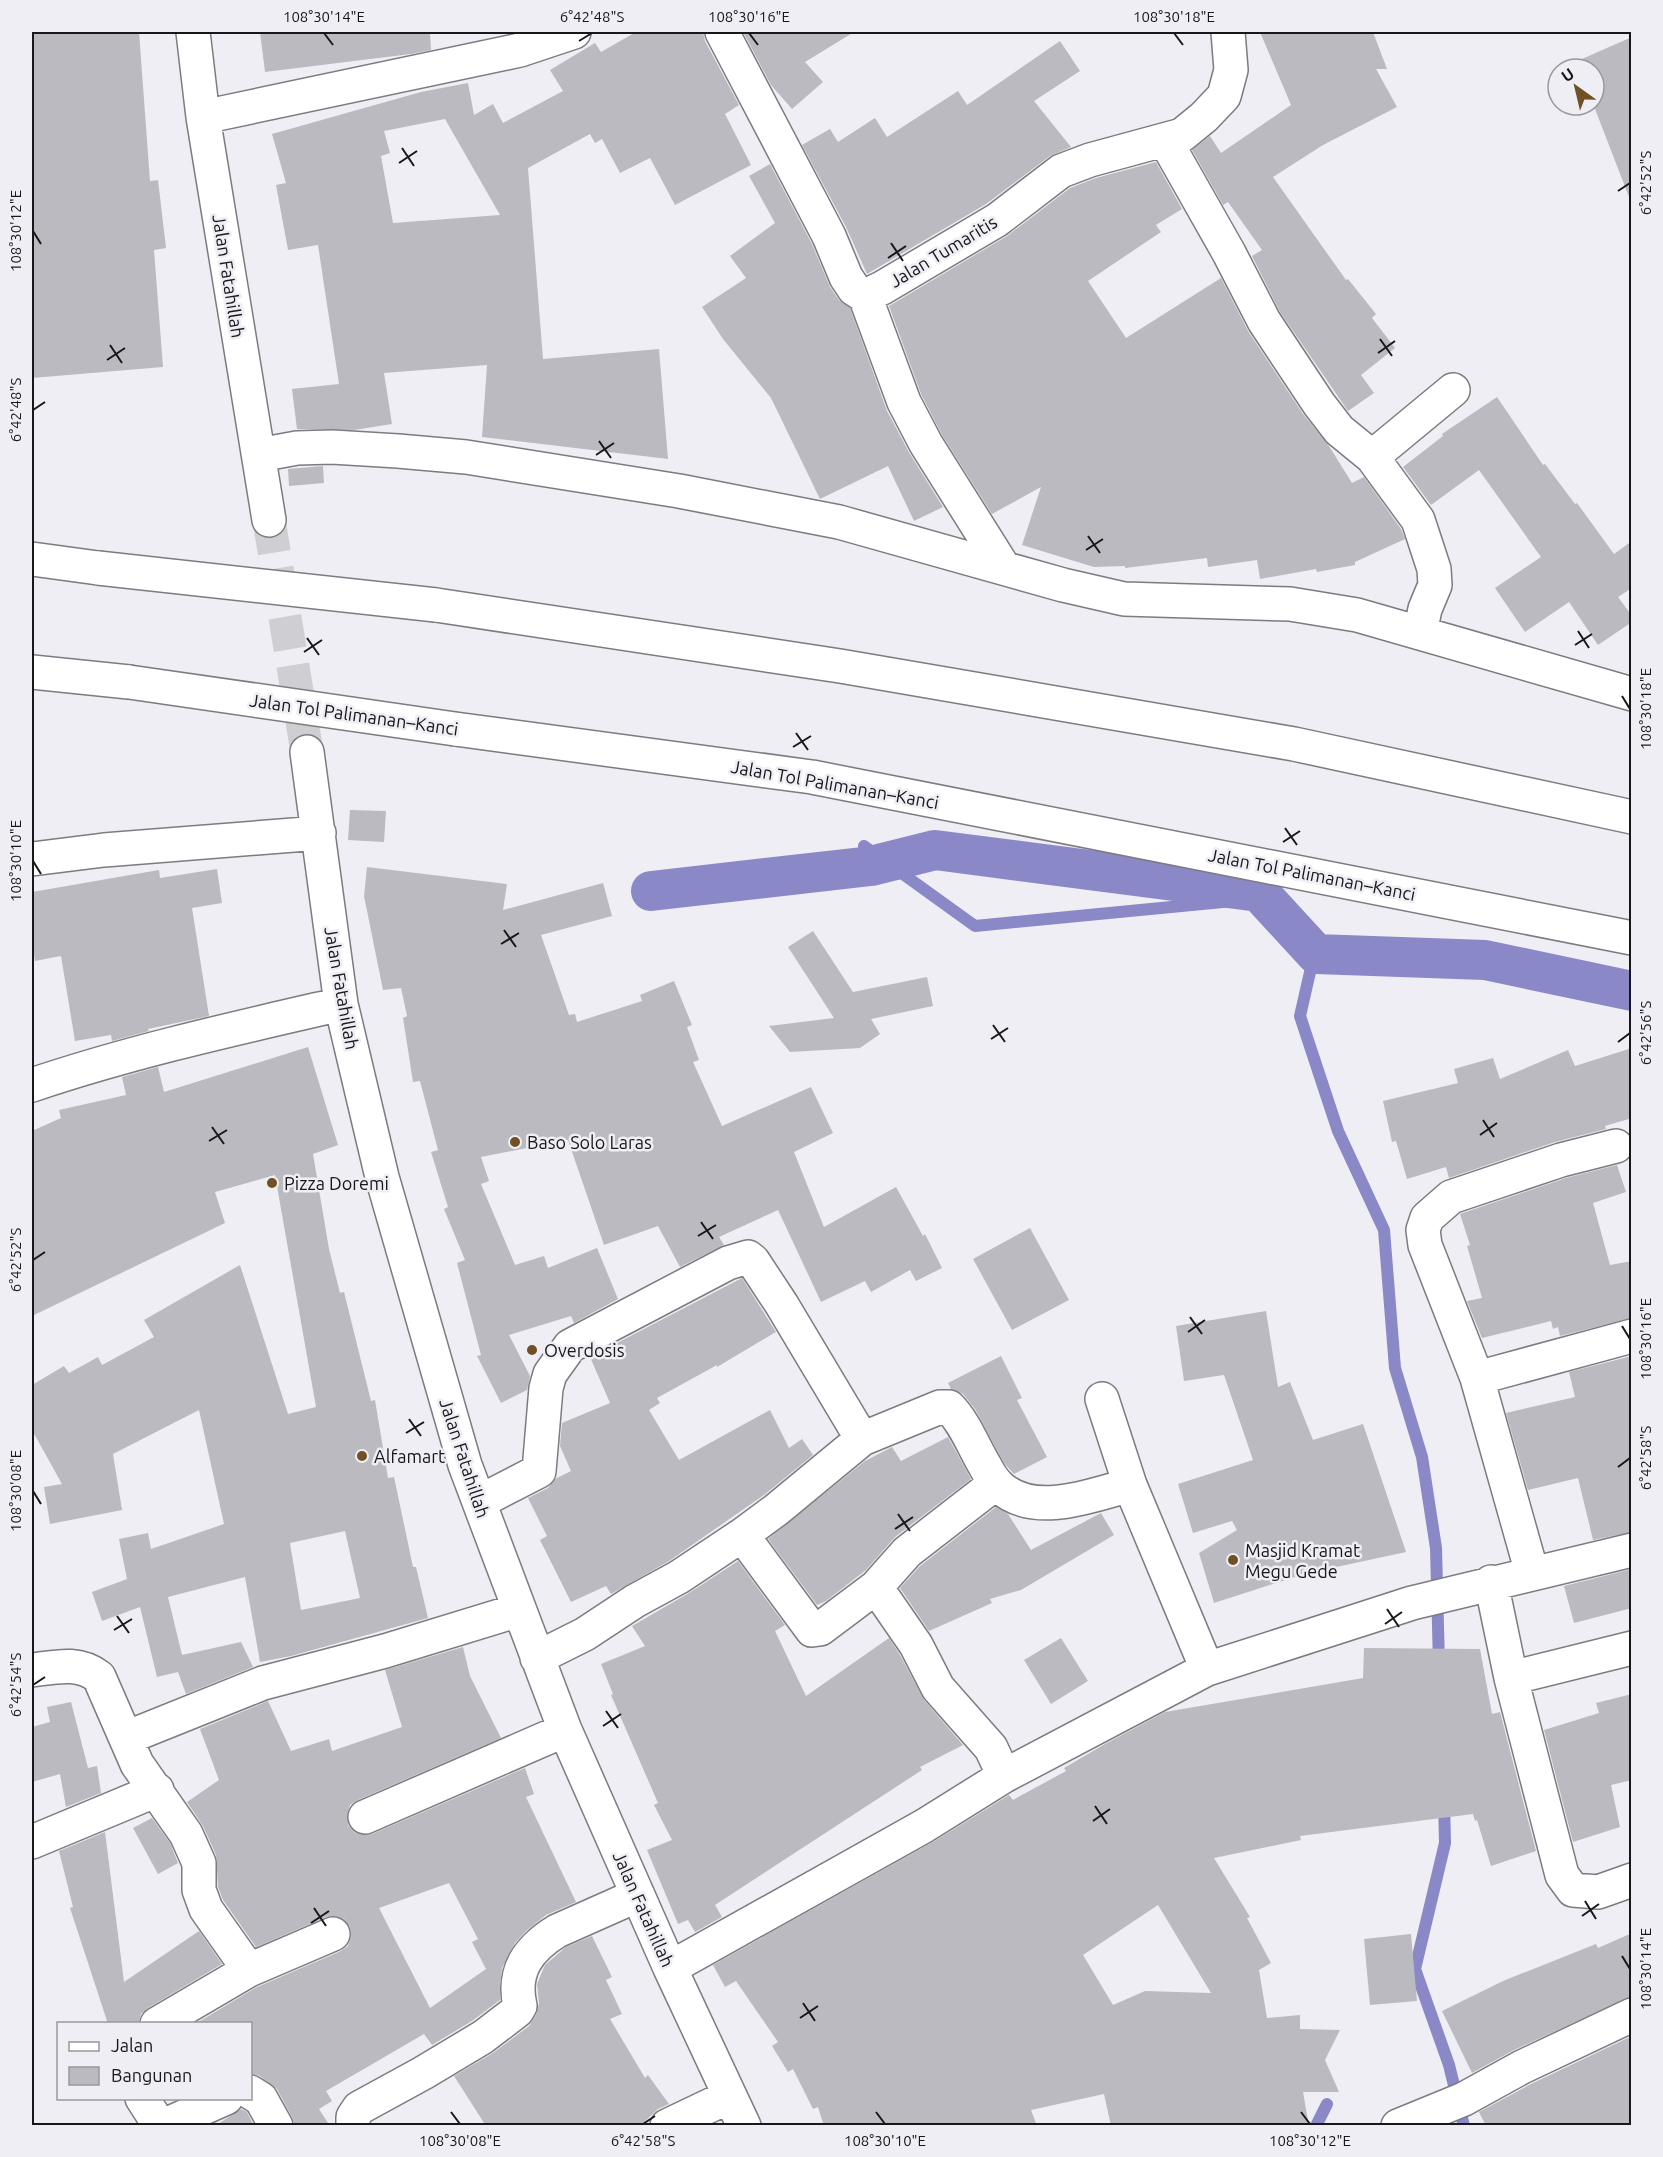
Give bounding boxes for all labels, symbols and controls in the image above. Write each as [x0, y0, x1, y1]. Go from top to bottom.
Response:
text: 108°30'14"E [283, 8, 365, 25]
text: 6°42'48"S [560, 8, 624, 25]
text: 108°30'16"E [708, 8, 790, 25]
text: 108°30'18"E [1133, 8, 1215, 25]
north arrow [1546, 57, 1606, 117]
text: U [1558, 64, 1577, 85]
text: 6°42'52"S [1637, 151, 1654, 215]
text: 108°30'12"E [7, 190, 24, 272]
street label: Jalan Tumaritis [886, 211, 1000, 291]
street label: Jalan Fatahillah [209, 213, 249, 339]
text: 6°42'48"S [7, 378, 24, 442]
text: 108°30'18"E [1637, 668, 1654, 750]
street label: Jalan Tol Palimanan–Kanci [248, 689, 460, 739]
street label: Jalan Tol Palimanan–Kanci [730, 756, 940, 812]
text: 108°30'10"E [7, 820, 24, 902]
street label: Jalan Tol Palimanan–Kanci [1207, 844, 1417, 904]
street label: Jalan Fatahillah [321, 925, 363, 1051]
text: 6°42'56"S [1637, 1001, 1654, 1065]
place label: Baso Solo Laras [527, 1132, 652, 1152]
marker: Baso Solo Laras [508, 1135, 522, 1149]
place label: Pizza Doremi [284, 1173, 389, 1193]
marker: Pizza Doremi [265, 1176, 279, 1190]
text: 6°42'52"S [7, 1228, 24, 1292]
text: 108°30'16"E [1637, 1298, 1654, 1380]
place label: Overdosis [544, 1340, 625, 1360]
marker: Overdosis [525, 1343, 539, 1357]
street label: Jalan Fatahillah [436, 1396, 494, 1520]
text: 6°42'58"S [1637, 1426, 1654, 1490]
place label: Alfamart [374, 1446, 445, 1466]
marker: Alfamart [355, 1449, 369, 1463]
text: 108°30'08"E [7, 1450, 24, 1532]
place label: Masjid Kramat Megu Gede [1245, 1540, 1360, 1581]
marker: Masjid Kramat Megu Gede [1226, 1553, 1240, 1567]
text: 6°42'54"S [7, 1653, 24, 1717]
street label: Jalan Fatahillah [610, 1848, 678, 1970]
text: 108°30'14"E [1637, 1928, 1654, 2010]
legend [57, 2022, 252, 2100]
text: Jalan [111, 2035, 153, 2055]
text: Bangunan [111, 2065, 192, 2085]
text: 108°30'08"E [419, 2132, 501, 2149]
text: 6°42'58"S [611, 2132, 675, 2149]
text: 108°30'10"E [844, 2132, 926, 2149]
text: 108°30'12"E [1269, 2132, 1351, 2149]

